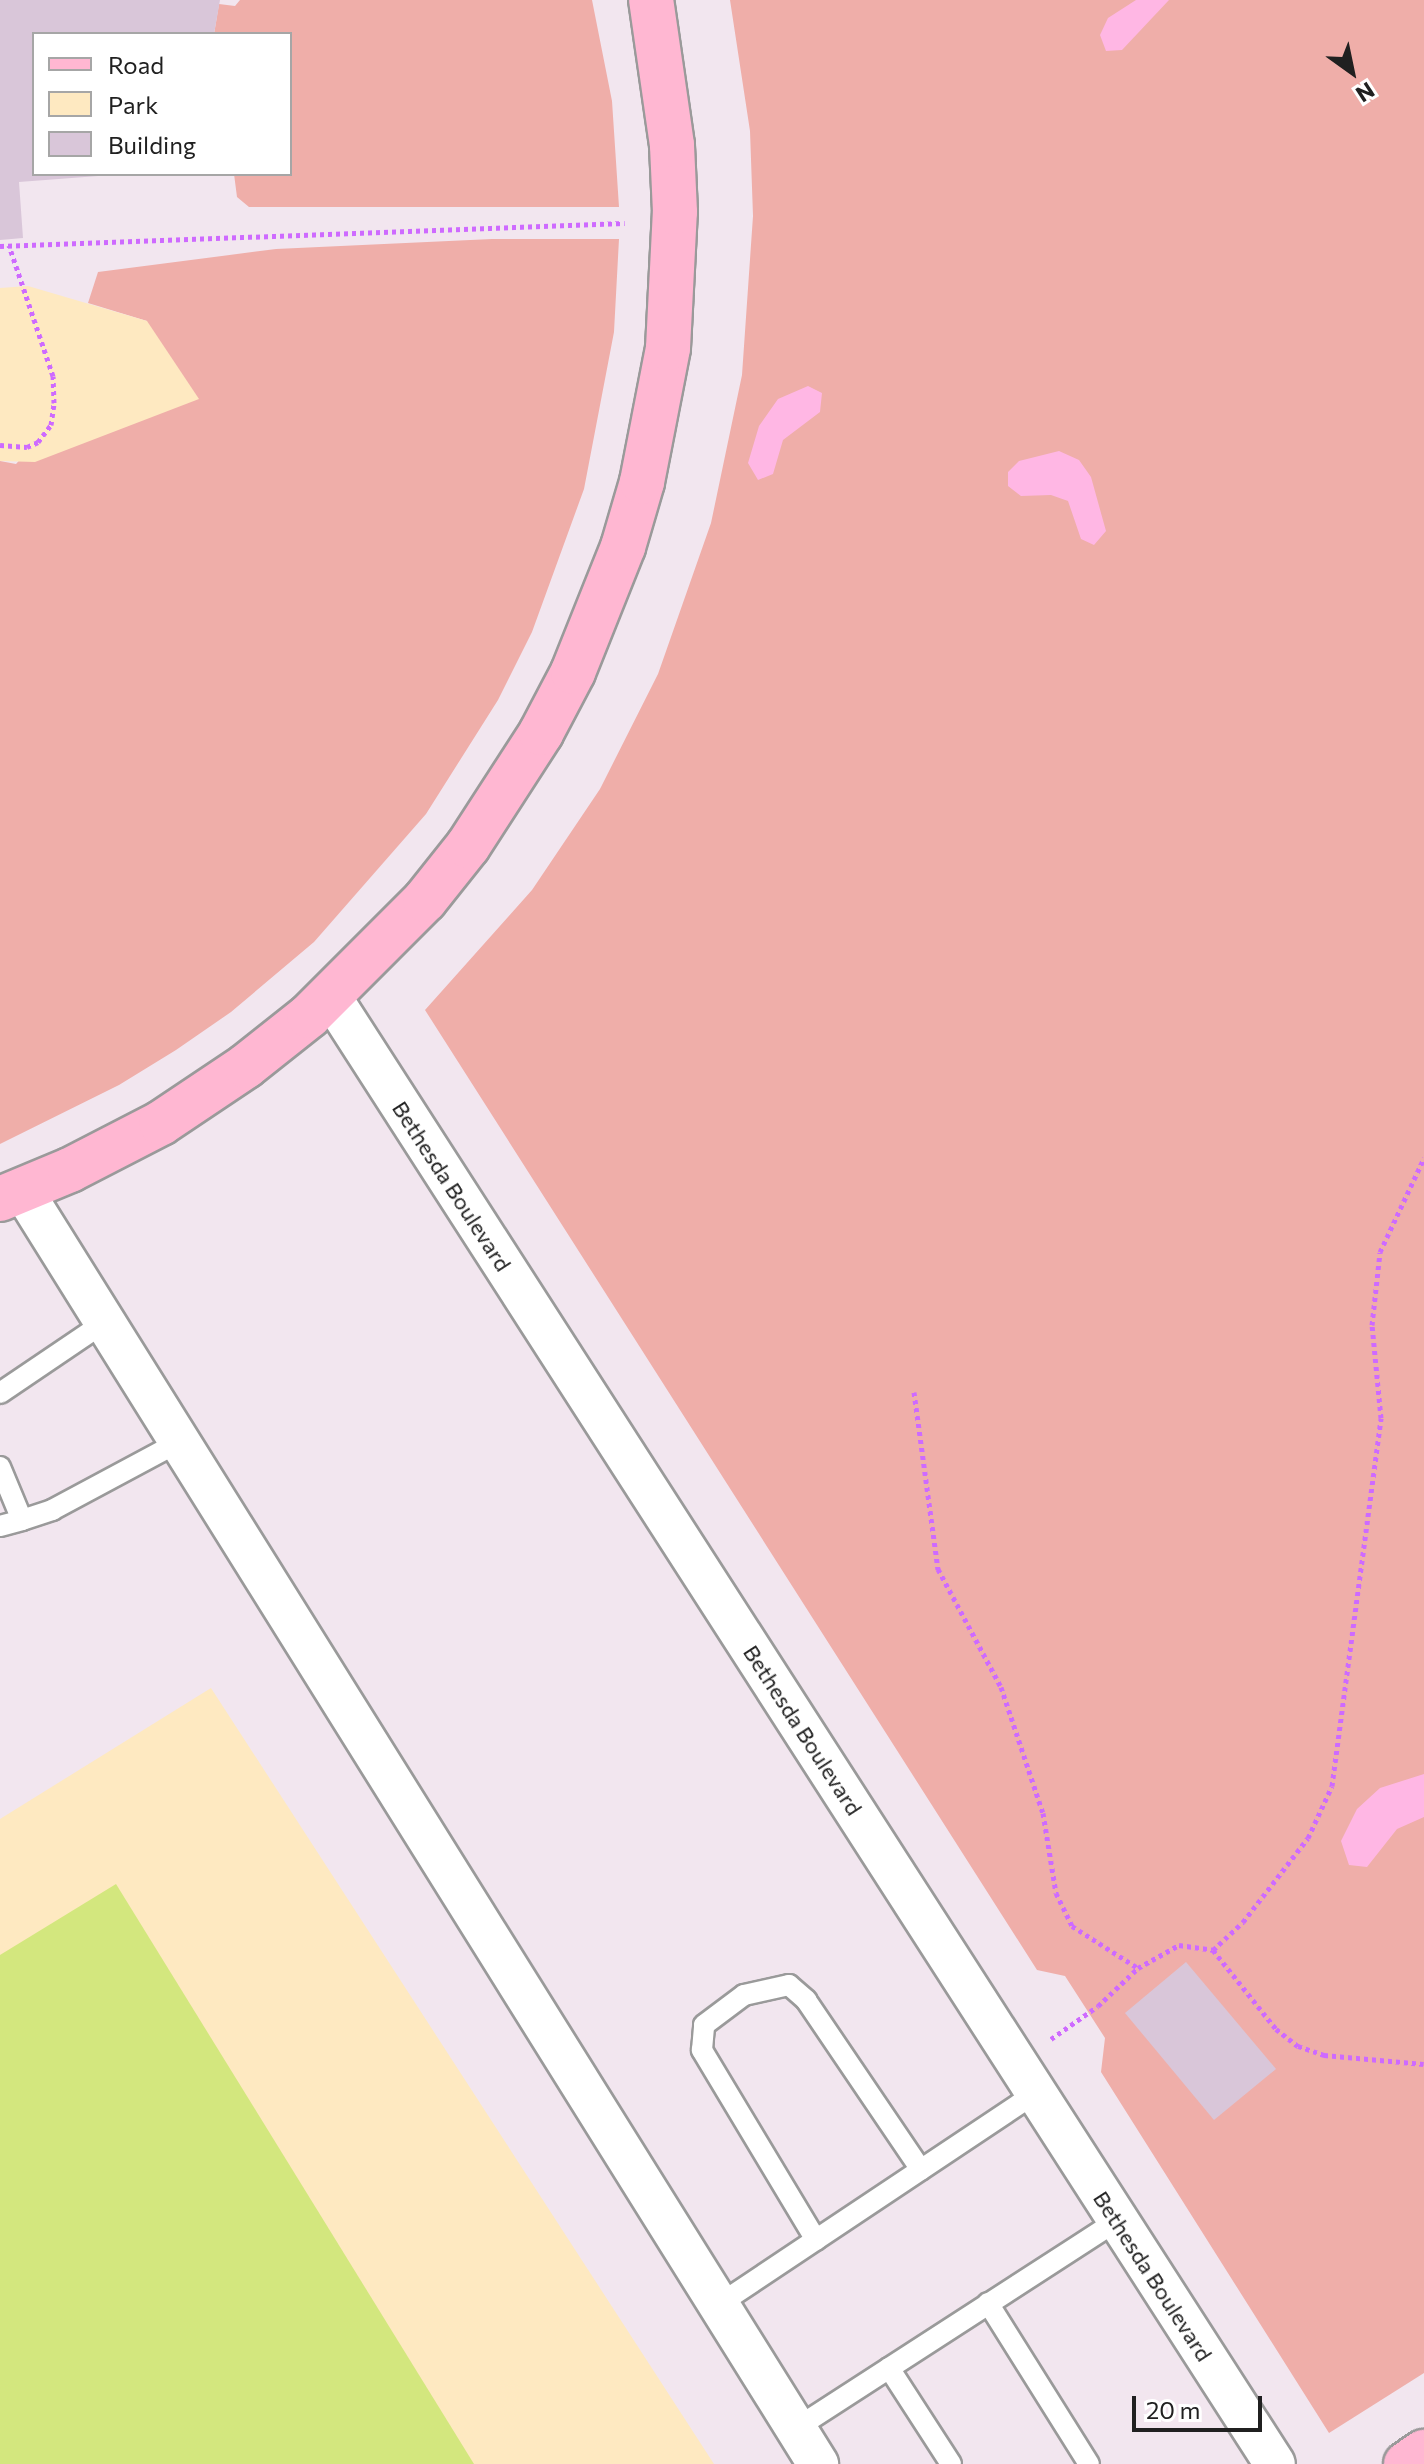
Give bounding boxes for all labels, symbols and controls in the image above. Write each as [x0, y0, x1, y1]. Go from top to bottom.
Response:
legend [32, 32, 292, 176]
north arrow [1312, 32, 1392, 112]
text: Road [108, 50, 164, 79]
text: N [1351, 77, 1380, 108]
text: Park [108, 90, 158, 119]
text: Building [108, 130, 196, 159]
street label: Bethesda Boulevard [387, 1096, 517, 1276]
street label: Bethesda Boulevard [738, 1640, 868, 1820]
street label: Bethesda Boulevard [1088, 2186, 1218, 2366]
scale bar [1136, 2380, 1266, 2430]
text: 20 m [1146, 2395, 1200, 2424]

